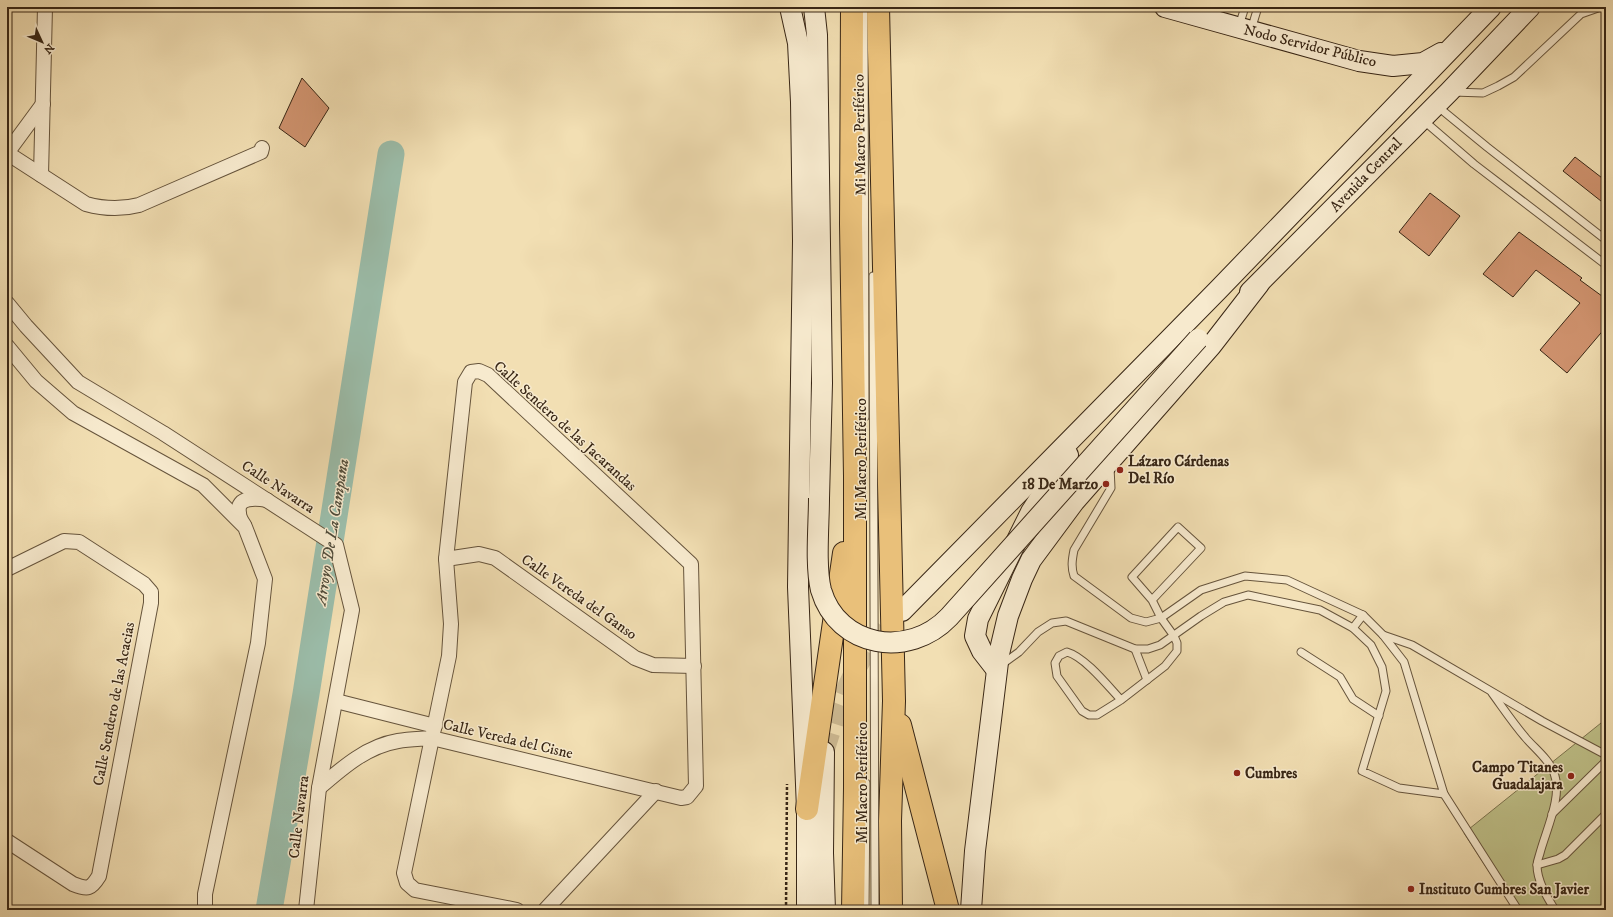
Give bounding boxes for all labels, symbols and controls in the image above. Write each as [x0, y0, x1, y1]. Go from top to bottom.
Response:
street label: Nodo Servidor Público [1242, 20, 1378, 72]
north arrow [22, 22, 62, 62]
text: N [40, 40, 57, 56]
street label: Mi Macro Periférico [849, 74, 871, 196]
street label: Avenida Central [1326, 134, 1407, 216]
street label: Calle Sendero de las Jacarandas [490, 357, 640, 495]
street label: Mi Macro Periférico [852, 398, 871, 520]
place label: Lázaro Cárdenas Del Río [1128, 452, 1229, 488]
street label: Calle Navarra [238, 456, 319, 518]
water label: Arroyo De La Campana [310, 458, 353, 608]
marker: Lázaro Cárdenas Del Río [1115, 465, 1125, 475]
place label: 18 De Marzo [1022, 475, 1099, 494]
marker: 18 De Marzo [1101, 479, 1111, 489]
street label: Calle Vereda del Ganso [517, 550, 641, 644]
street label: Calle Sendero de las Acacias [89, 620, 139, 788]
street label: Calle Vereda del Cisne [441, 715, 575, 763]
street label: Mi Macro Periférico [853, 722, 872, 844]
place label: Campo Titanes Guadalajara [1472, 758, 1564, 794]
place label: Cumbres [1245, 764, 1297, 783]
marker: Cumbres [1232, 768, 1242, 778]
marker: Campo Titanes Guadalajara [1566, 771, 1576, 781]
street label: Calle Navarra [284, 774, 314, 860]
place label: Instituto Cumbres San Javier [1419, 880, 1589, 899]
marker: Instituto Cumbres San Javier [1406, 884, 1416, 894]

